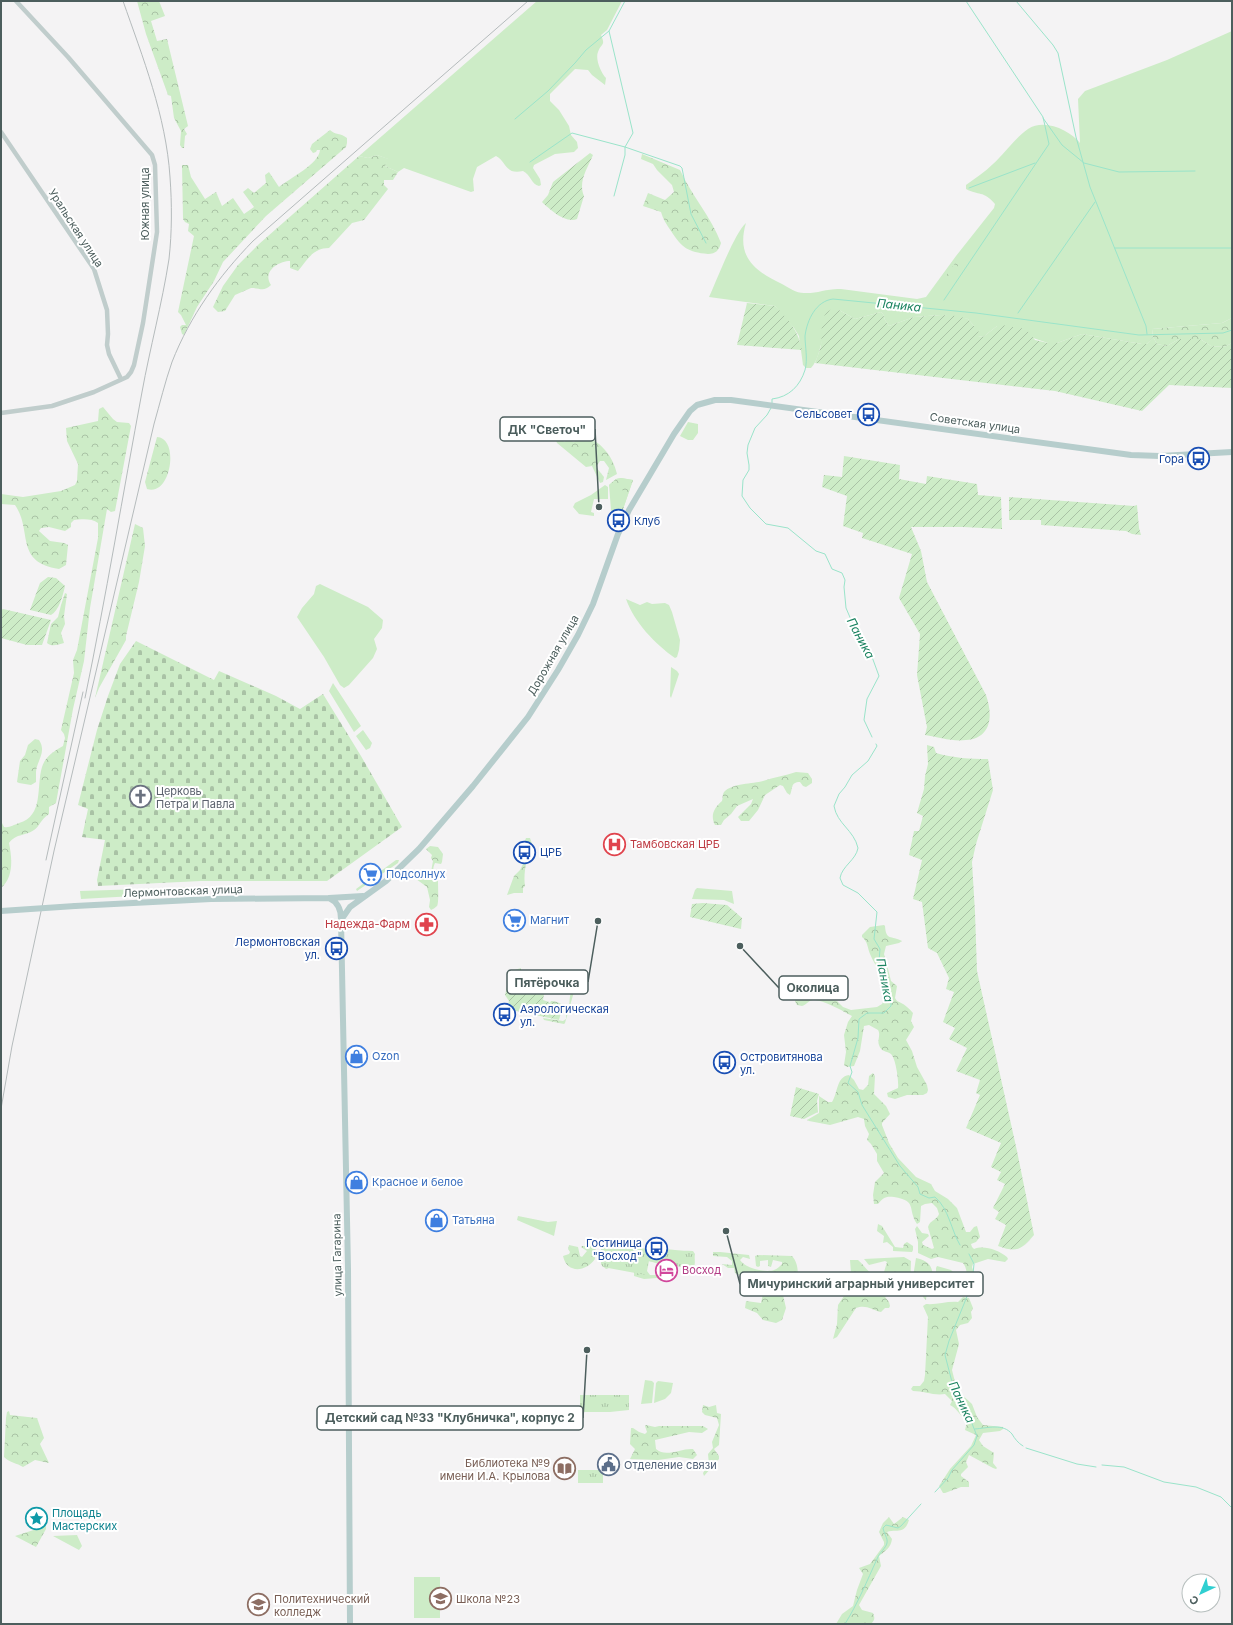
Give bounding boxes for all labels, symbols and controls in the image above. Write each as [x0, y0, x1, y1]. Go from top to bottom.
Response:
street label: Южная улица [138, 167, 152, 241]
street label: Уральская улица [45, 186, 107, 270]
water label: Паника [876, 295, 922, 315]
bus stop icon: Сельсовет [855, 401, 881, 427]
place label: Сельсовет [794, 407, 853, 421]
street label: Советская улица [929, 410, 1021, 436]
callout: ДК "Светоч" [500, 417, 595, 441]
text: ДК "Светоч" [508, 422, 586, 437]
bus stop icon: Гора [1186, 446, 1212, 472]
place label: Гора [1159, 452, 1184, 466]
bus stop icon: Клуб [605, 508, 631, 534]
place label: Клуб [634, 514, 660, 528]
street label: Дорожная улица [524, 612, 582, 698]
water label: Паника [844, 615, 878, 661]
church icon: Церковь Петра и Павла [128, 784, 154, 810]
place label: Церковь Петра и Павла [156, 784, 235, 811]
hospital icon: Тамбовская ЦРБ [602, 831, 628, 857]
place label: Тамбовская ЦРБ [630, 837, 720, 851]
bus stop icon: ЦРБ [511, 839, 537, 865]
place label: ЦРБ [540, 845, 562, 859]
supermarket icon: Подсолнух [357, 861, 383, 887]
place label: Подсолнух [386, 867, 446, 881]
street label: Лермонтовская улица [123, 882, 243, 900]
supermarket icon: Магнит [501, 907, 527, 933]
pharmacy icon: Надежда-Фарм [413, 911, 439, 937]
place label: Магнит [530, 913, 570, 927]
place label: Надежда-Фарм [325, 917, 410, 931]
place label: Лермонтовская ул. [235, 935, 320, 962]
bus stop icon: Лермонтовская ул. [323, 935, 349, 961]
water label: Паника [873, 957, 897, 1003]
callout: Пятёрочка [507, 970, 588, 994]
text: Пятёрочка [514, 975, 580, 990]
callout: Околица [779, 976, 848, 1000]
text: Околица [787, 980, 839, 995]
bus stop icon: Аэрологическая ул. [492, 1002, 518, 1028]
place label: Аэрологическая ул. [520, 1002, 609, 1029]
shop icon: Ozon [344, 1043, 370, 1069]
place label: Ozon [372, 1049, 399, 1063]
bus stop icon: Островитянова ул. [712, 1050, 738, 1076]
place label: Островитянова ул. [740, 1050, 823, 1077]
shop icon: Красное и белое [344, 1169, 370, 1195]
place label: Красное и белое [372, 1175, 463, 1189]
shop icon: Татьяна [424, 1207, 450, 1233]
street label: улица Гагарина [329, 1213, 345, 1297]
place label: Татьяна [452, 1213, 495, 1227]
place label: Гостиница "Восход" [586, 1236, 642, 1263]
bus stop icon: Гостиница "Восход" [644, 1236, 670, 1262]
hotel icon: Восход [654, 1257, 680, 1283]
place label: Восход [682, 1263, 721, 1277]
callout: Мичуринский аграрный университет [740, 1272, 983, 1296]
text: Мичуринский аграрный университет [748, 1276, 974, 1291]
water label: Паника [946, 1379, 978, 1425]
callout: Детский сад №33 "Клубничка", корпус 2 [317, 1406, 583, 1430]
text: Детский сад №33 "Клубничка", корпус 2 [325, 1410, 575, 1425]
public building icon: Отделение связи [595, 1452, 621, 1478]
place label: Библиотека №9 имени И.А. Крылова [440, 1456, 550, 1483]
library icon: Библиотека №9 имени И.А. Крылова [552, 1456, 578, 1482]
place label: Отделение связи [624, 1458, 717, 1472]
place icon: Площадь Мастерских [23, 1506, 49, 1532]
place label: Площадь Мастерских [52, 1506, 117, 1533]
north arrow [1181, 1573, 1221, 1613]
school or university icon: Школа №23 [428, 1586, 454, 1612]
school or university icon: Политехнический колледж [246, 1592, 272, 1618]
place label: Политехнический колледж [274, 1592, 370, 1619]
place label: Школа №23 [456, 1592, 520, 1606]
text: С [1186, 1592, 1202, 1608]

